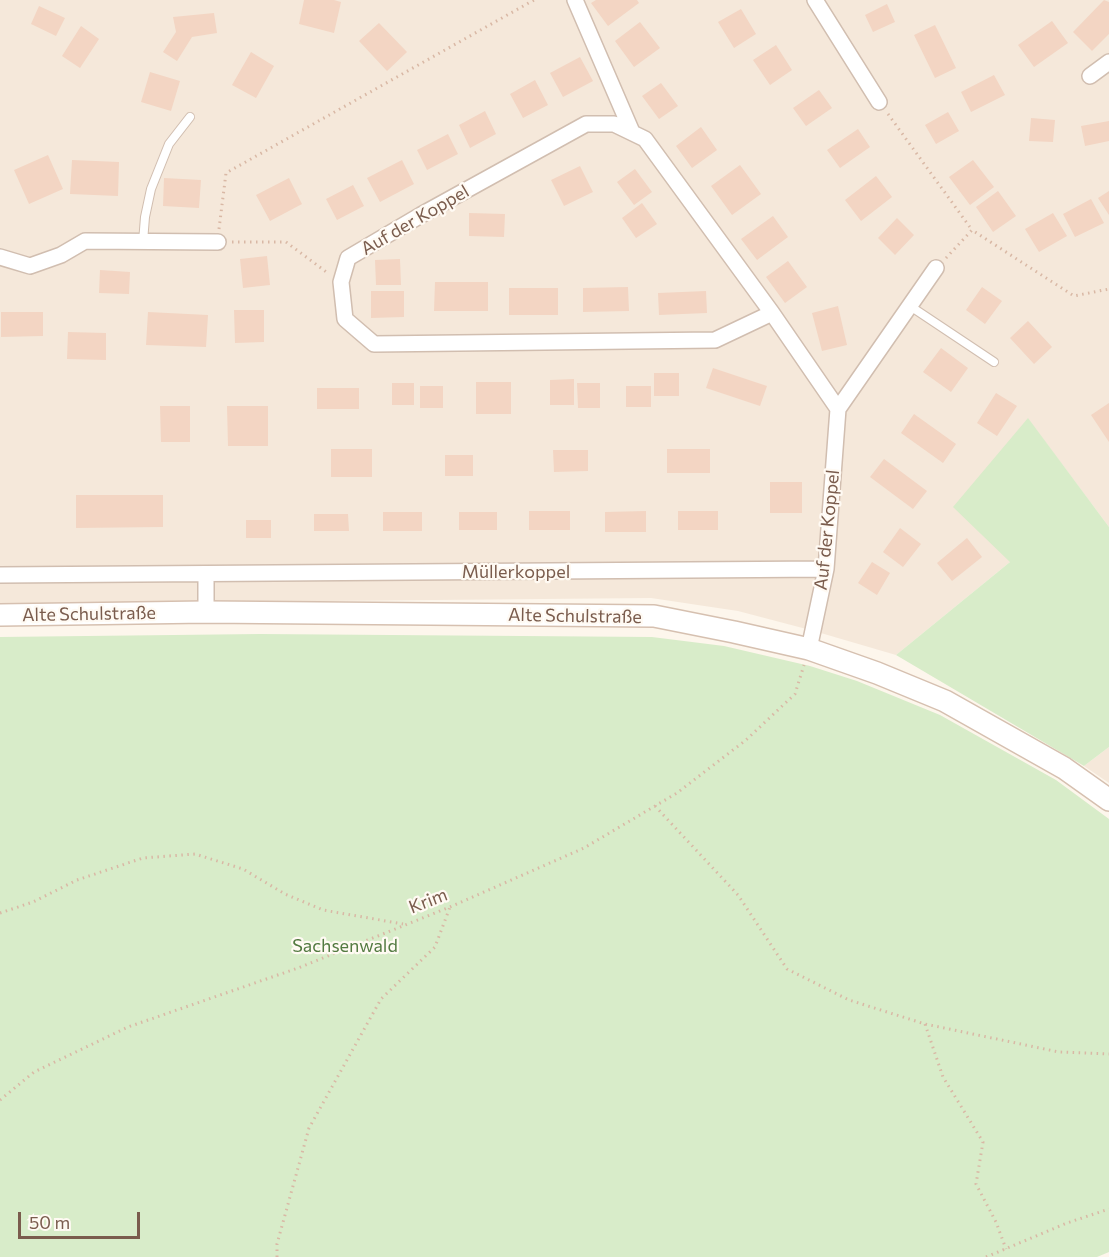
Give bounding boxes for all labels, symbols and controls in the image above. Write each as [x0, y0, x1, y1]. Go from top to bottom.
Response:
street label: Auf der Koppel [357, 180, 473, 260]
street label: Auf der Koppel [810, 469, 844, 591]
street label: Müllerkoppel [462, 561, 570, 583]
street label: Alte Schulstraße [22, 602, 156, 626]
street label: Alte Schulstraße [508, 604, 642, 628]
street label: Krim [406, 884, 450, 918]
park label: Sachsenwald [292, 935, 398, 957]
scale bar [21, 1200, 142, 1238]
text: 50 m [29, 1211, 70, 1233]

